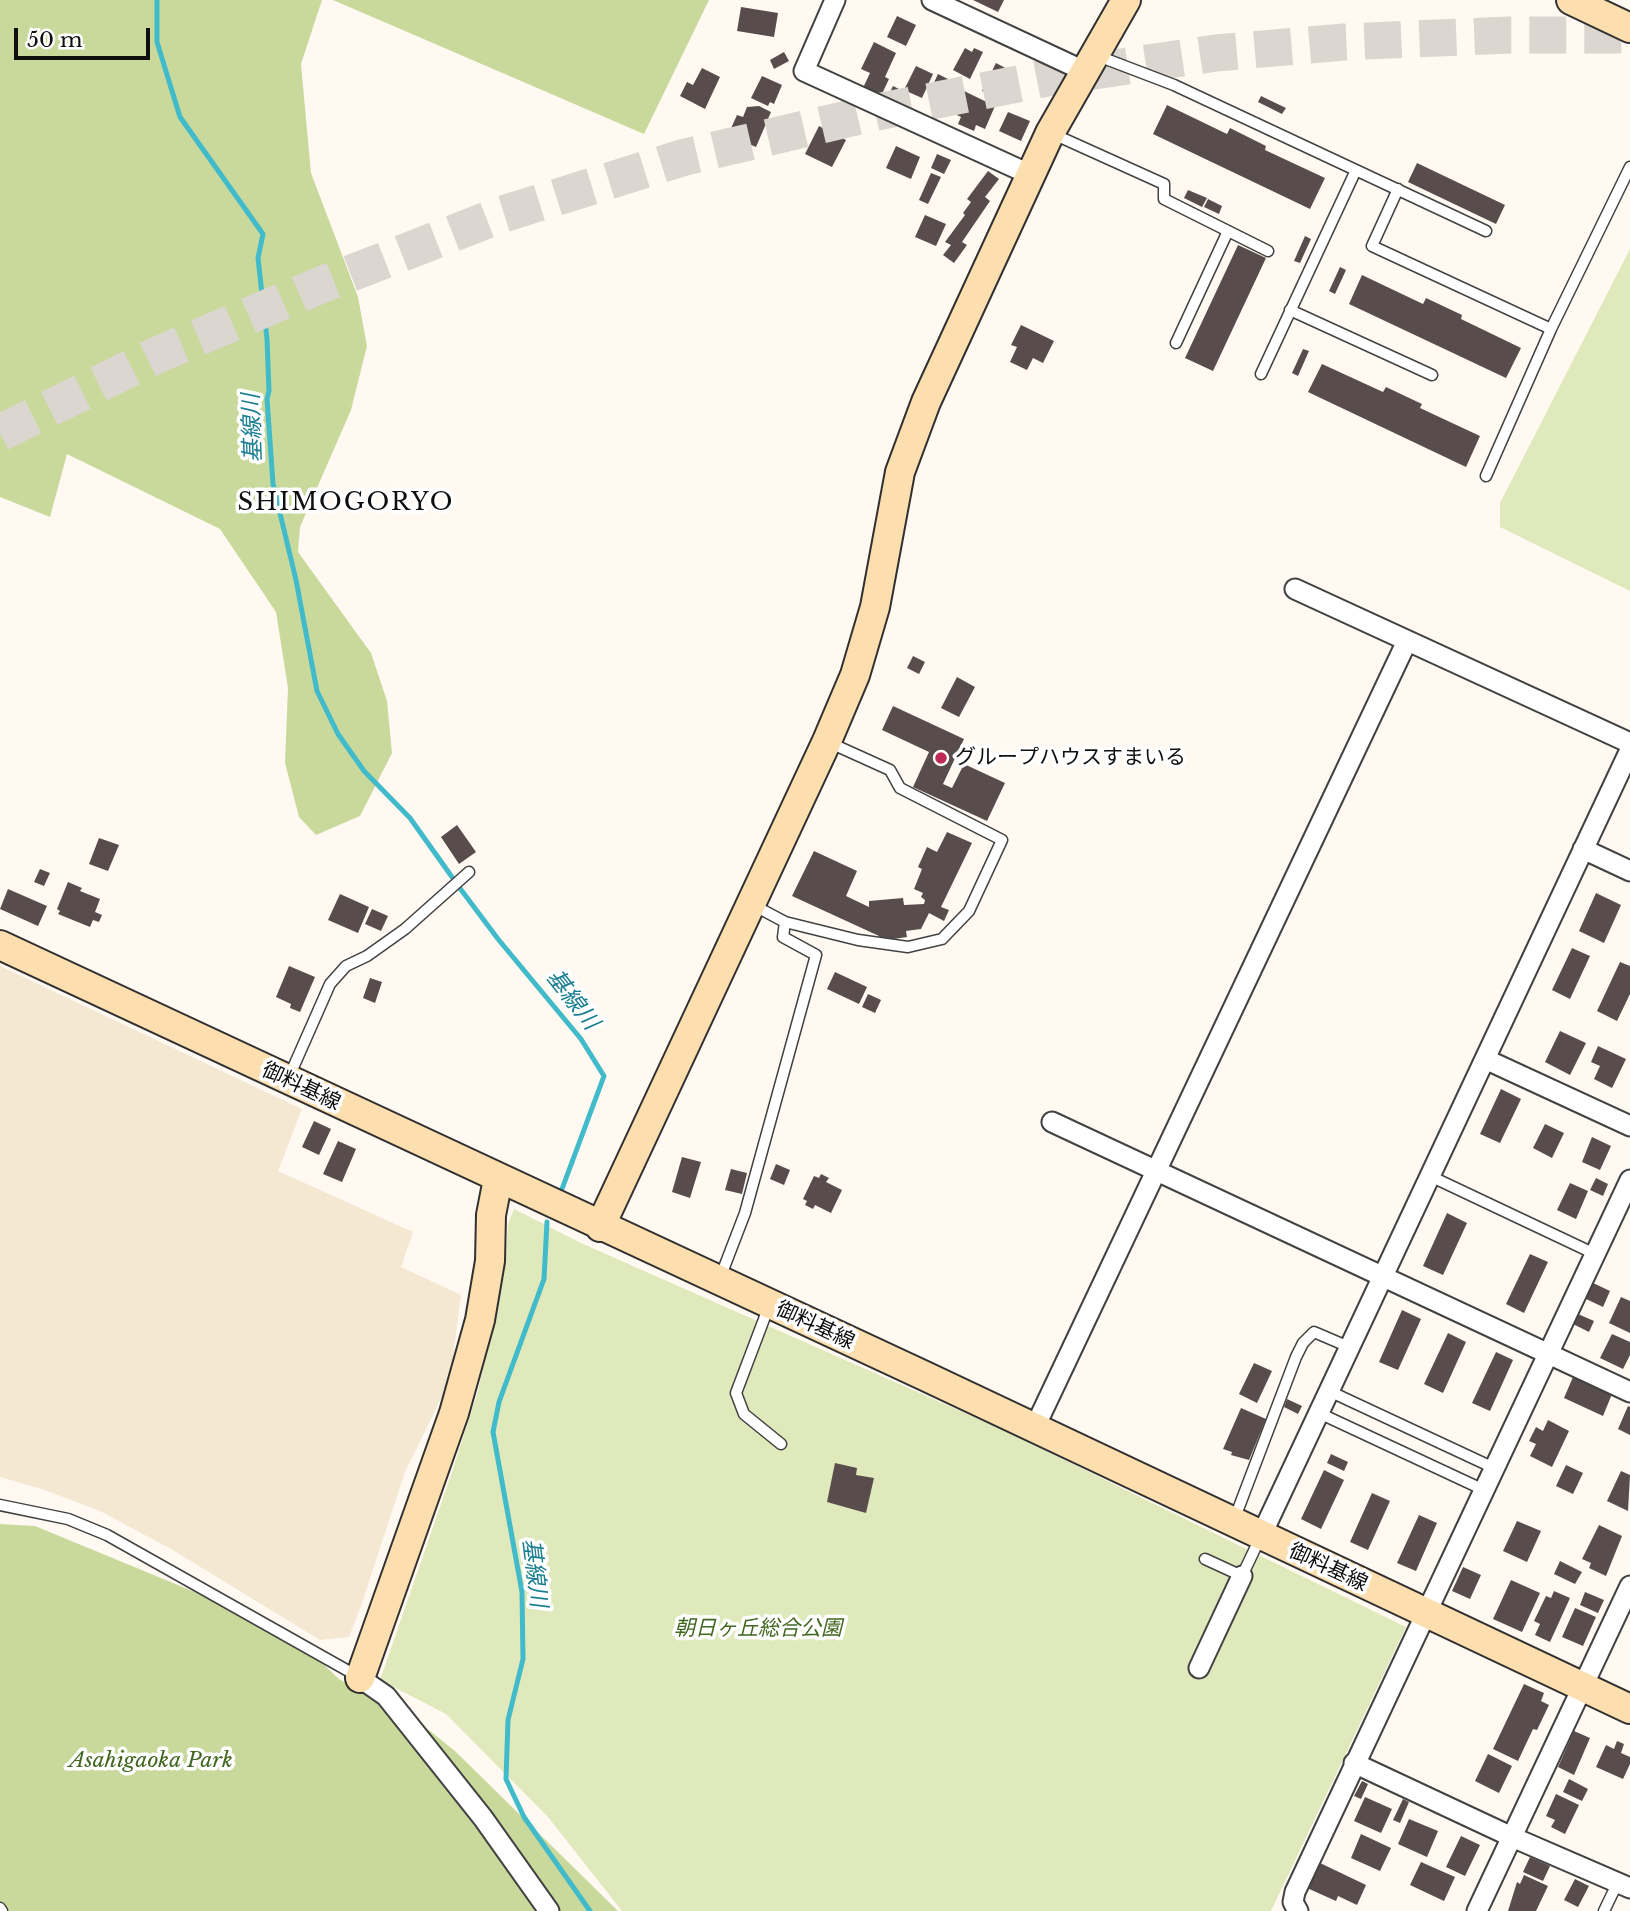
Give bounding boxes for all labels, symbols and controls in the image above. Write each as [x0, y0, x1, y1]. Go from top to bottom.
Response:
scale bar [18, 14, 154, 58]
text: 50 m [27, 27, 82, 53]
water label: 基線川 [238, 393, 268, 463]
district label: SHIMOGORYO [239, 489, 453, 517]
place label: グループハウスすまいる [955, 745, 1186, 771]
marker: グループハウスすまいる [933, 750, 949, 766]
water label: 基線川 [540, 964, 604, 1036]
street label: 御料基線 [258, 1058, 344, 1116]
street label: 御料基線 [772, 1297, 858, 1355]
water label: 基線川 [516, 1537, 552, 1609]
street label: 御料基線 [1285, 1539, 1371, 1597]
park label: 朝日ヶ丘総合公園 [674, 1616, 842, 1642]
park label: Asahigaoka Park [69, 1748, 233, 1774]

